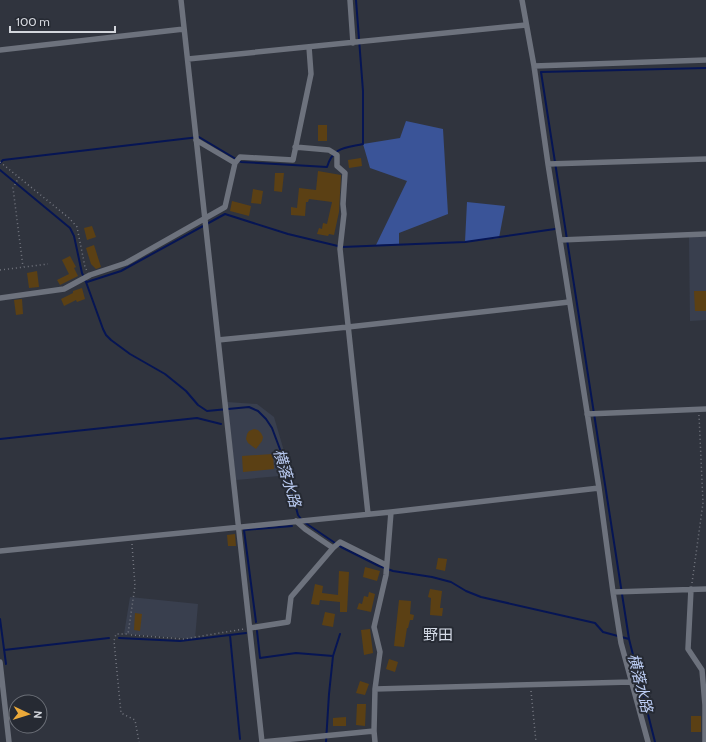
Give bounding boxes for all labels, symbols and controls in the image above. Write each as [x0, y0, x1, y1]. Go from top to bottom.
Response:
scale bar [10, 8, 115, 34]
text: 100 m [16, 14, 50, 29]
water label: 横落水路 [270, 447, 305, 511]
district label: 野田 [423, 626, 453, 644]
water label: 横落水路 [624, 652, 656, 716]
north arrow [8, 694, 48, 734]
text: N [31, 710, 45, 719]

